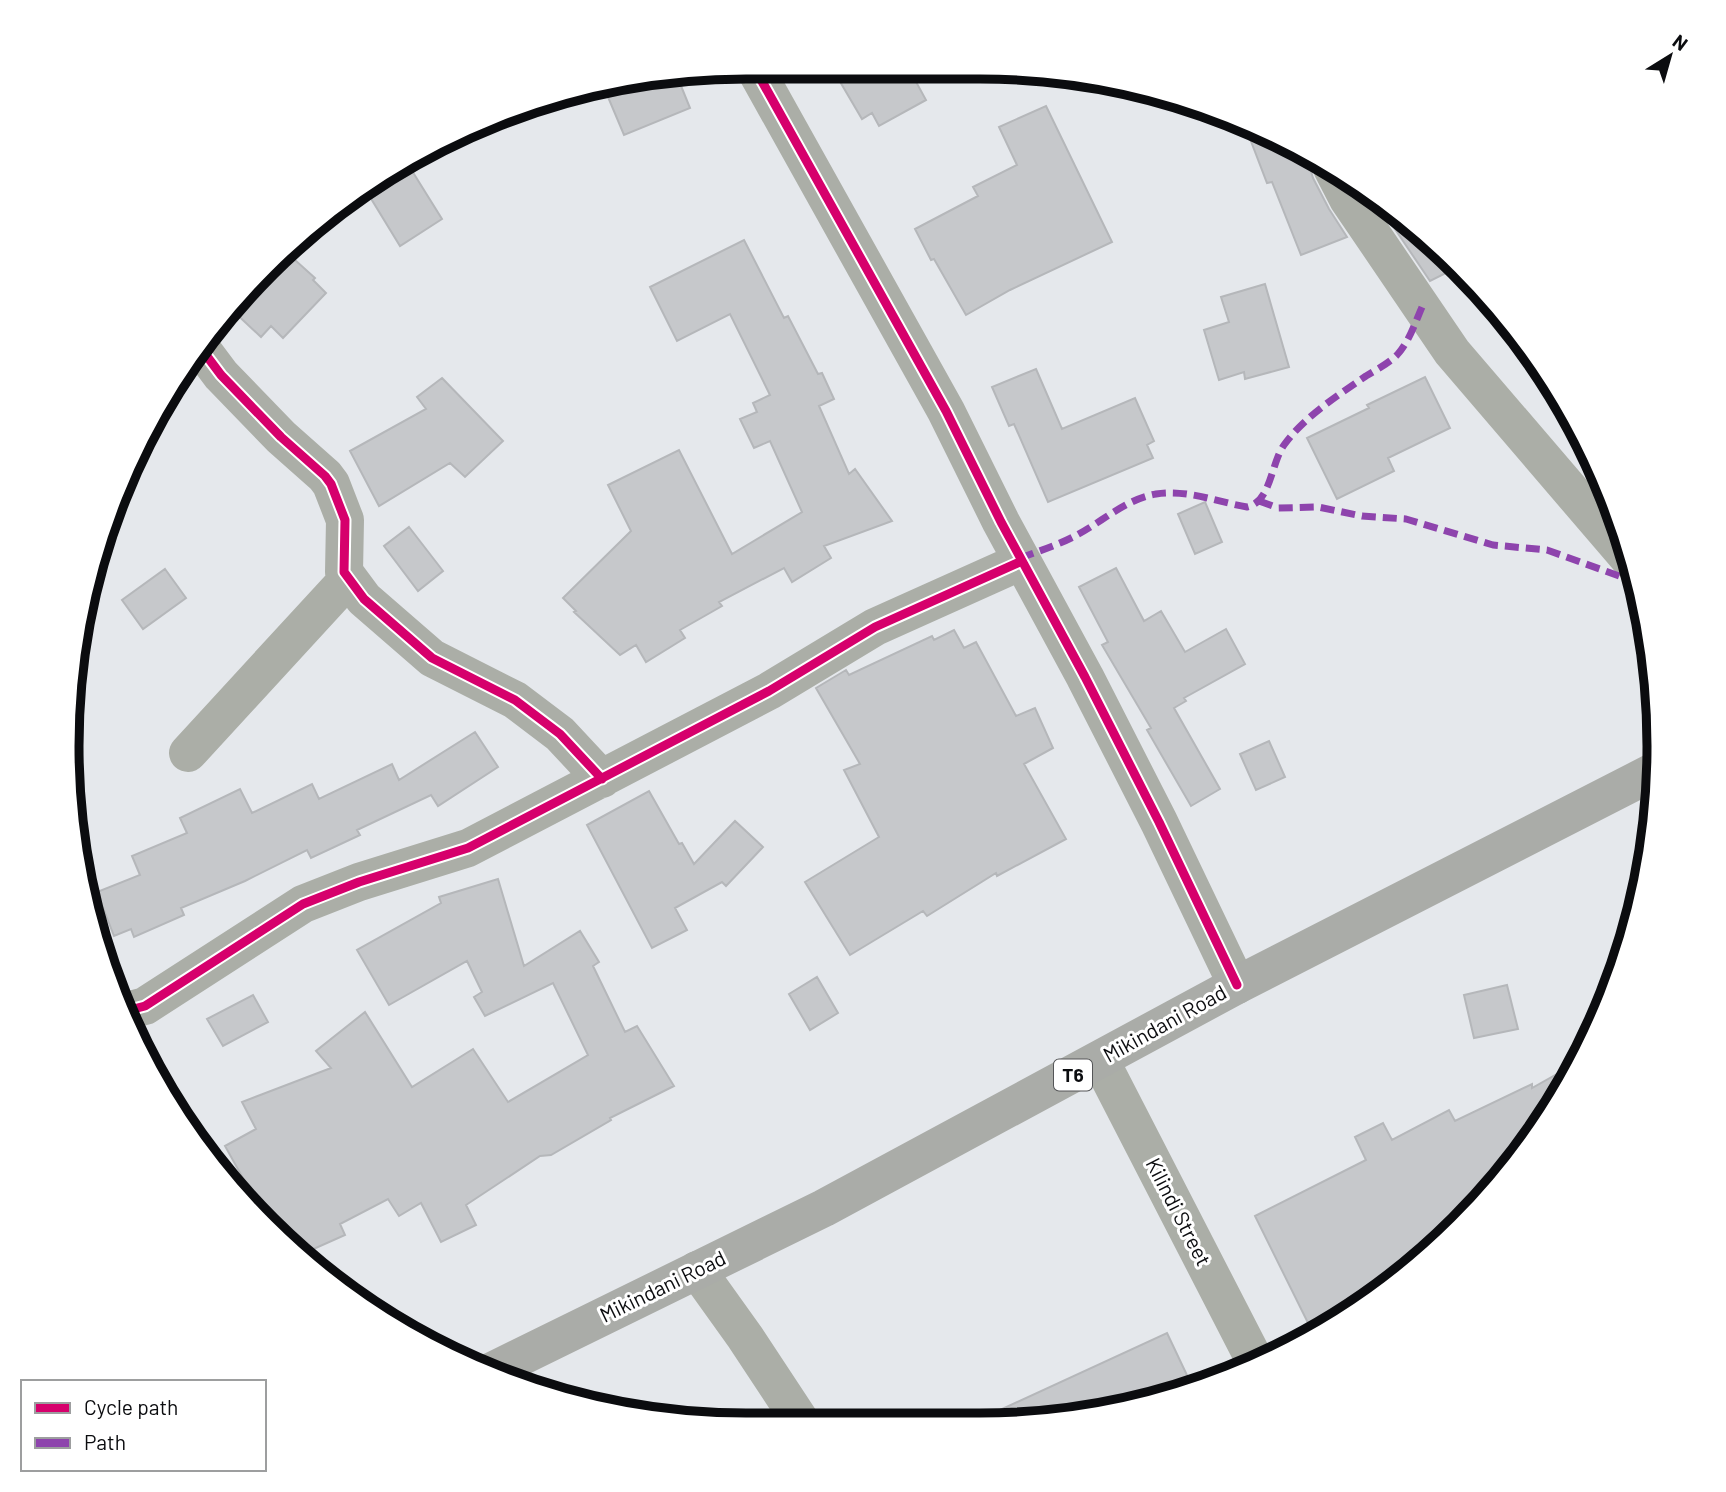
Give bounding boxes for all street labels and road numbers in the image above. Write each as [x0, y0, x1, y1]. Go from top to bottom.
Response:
street label: Mikindani Road [1098, 979, 1230, 1067]
road number: T6 [1054, 1060, 1092, 1091]
street label: Kilindi Street [1141, 1153, 1217, 1270]
street label: Mikindani Road [595, 1244, 729, 1327]

